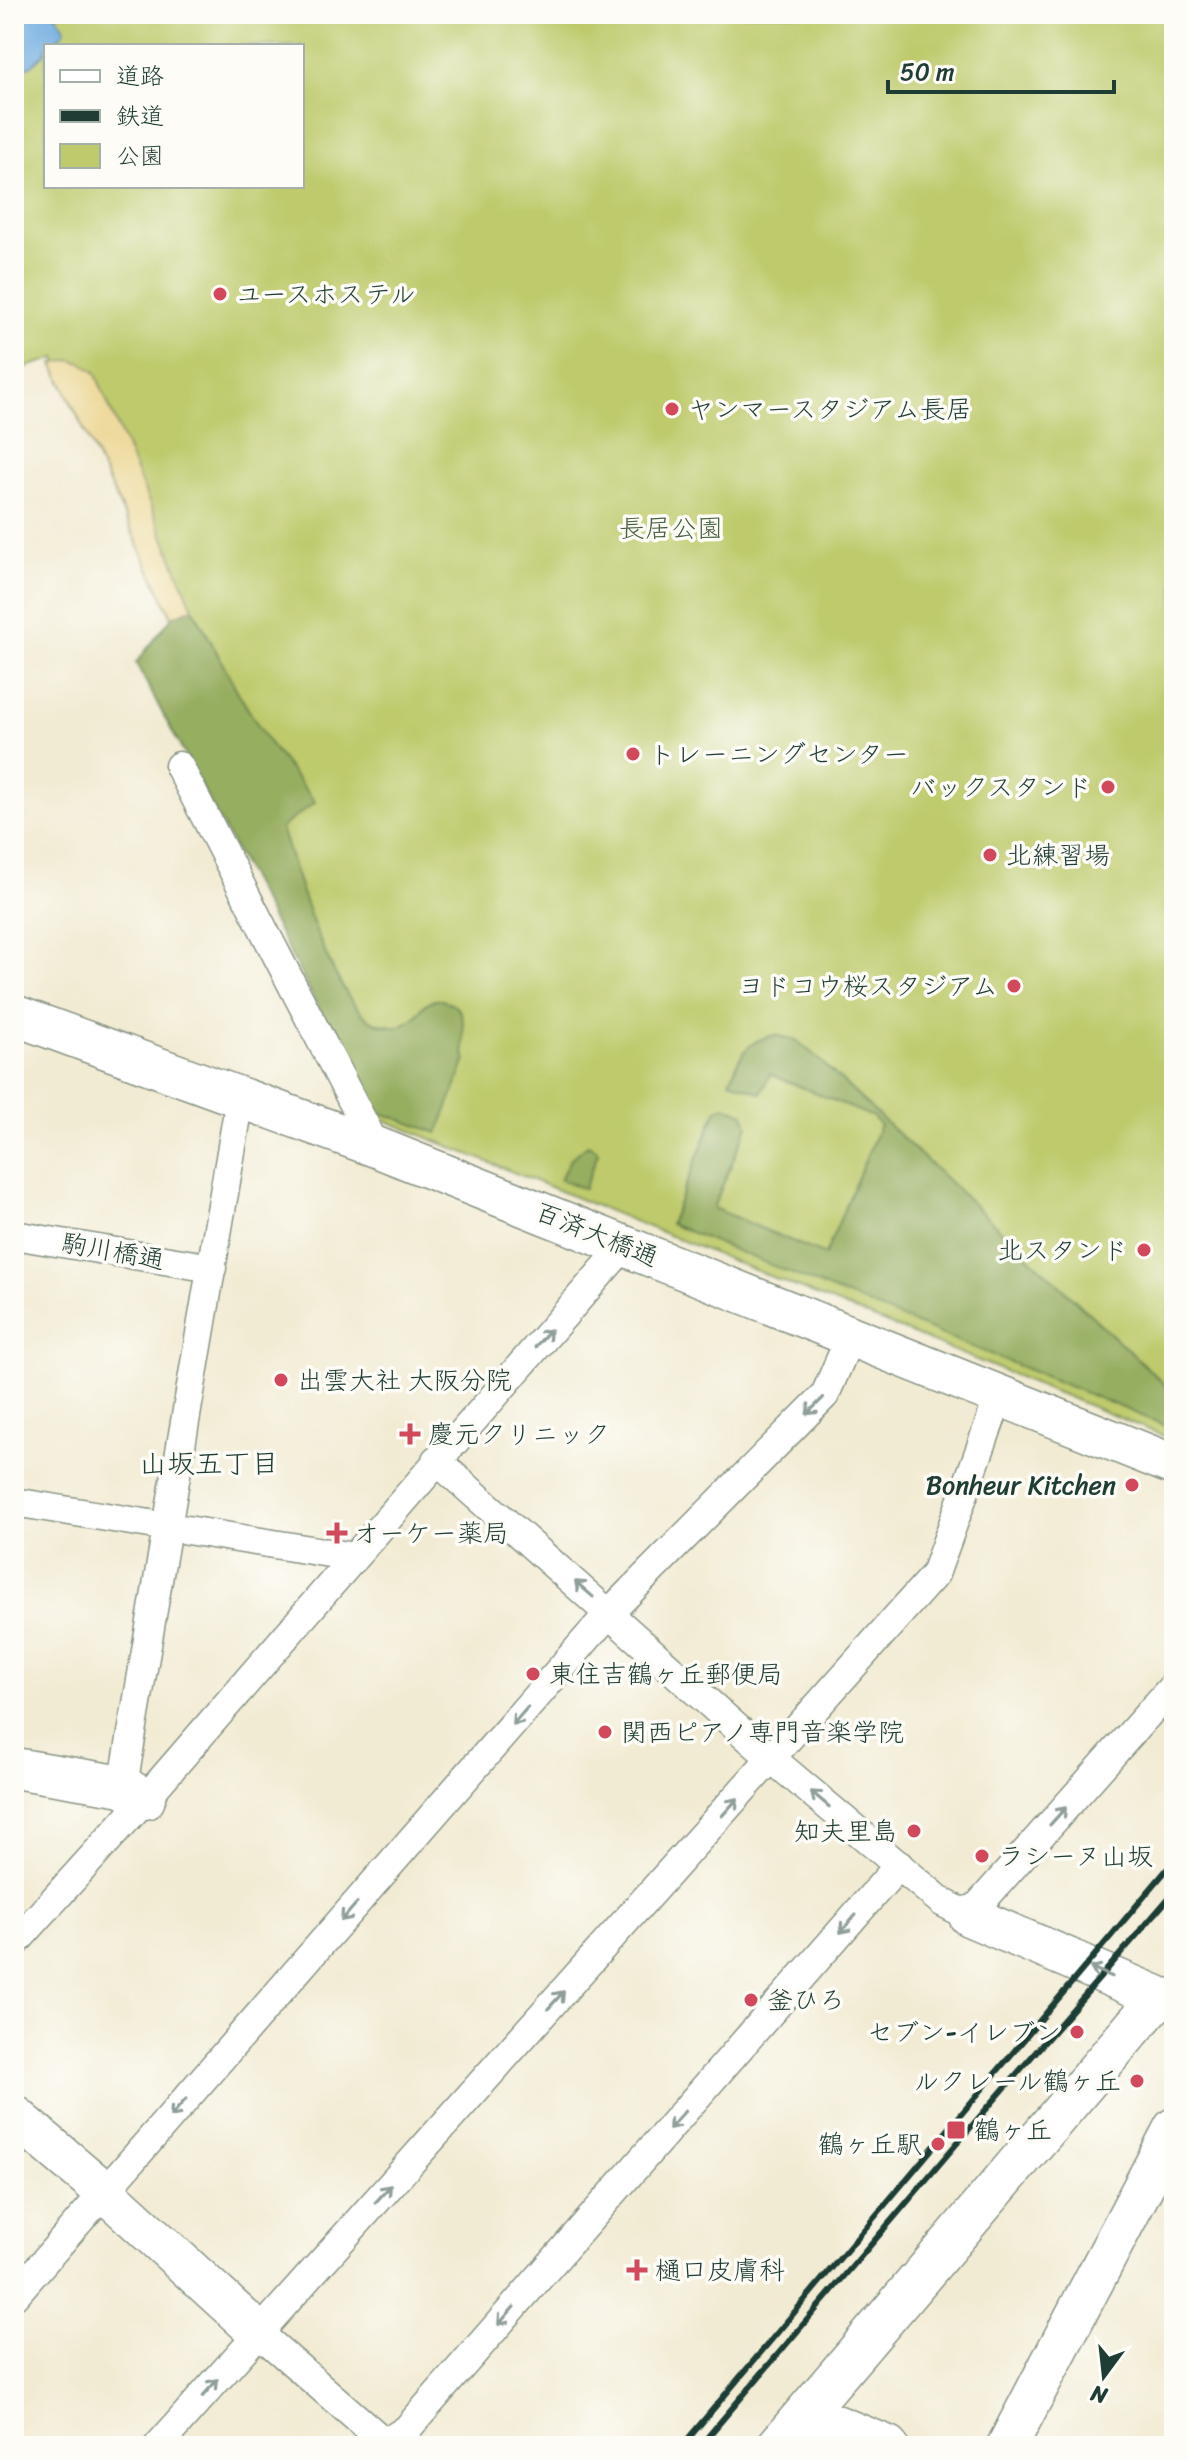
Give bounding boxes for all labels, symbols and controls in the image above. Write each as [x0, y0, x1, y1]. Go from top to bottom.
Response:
legend [44, 44, 304, 188]
scale bar [888, 44, 1114, 94]
text: 50 m [900, 51, 955, 93]
text: 道路 [116, 55, 164, 97]
text: 鉄道 [116, 95, 164, 137]
text: 公園 [116, 135, 164, 177]
place label: ユースホステル [236, 271, 416, 317]
marker: ユースホステル [211, 285, 229, 303]
place label: ヤンマースタジアム長居 [688, 386, 972, 432]
marker: ヤンマースタジアム長居 [663, 400, 681, 418]
park label: 長居公園 [619, 505, 723, 551]
place label: トレーニングセンター [649, 731, 909, 777]
marker: トレーニングセンター [624, 745, 642, 763]
place label: バックスタンド [910, 764, 1092, 810]
marker: バックスタンド [1099, 778, 1117, 796]
place label: 北練習場 [1006, 832, 1110, 878]
marker: 北練習場 [981, 846, 999, 864]
place label: ヨドコウ桜スタジアム [739, 963, 998, 1009]
marker: ヨドコウ桜スタジアム [1005, 977, 1023, 995]
street label: 百済大橋通 [528, 1188, 666, 1280]
street label: 駒川橋通 [58, 1219, 168, 1283]
place label: 北スタンド [997, 1227, 1128, 1273]
marker: 北スタンド [1135, 1241, 1153, 1259]
one-way arrow [534, 1329, 552, 1349]
place label: 出雲大社 大阪分院 [297, 1357, 512, 1403]
marker: 出雲大社 大阪分院 [272, 1371, 290, 1389]
one-way arrow [805, 1396, 824, 1416]
place label: 慶元クリニック [428, 1411, 610, 1457]
marker: 慶元クリニック [399, 1423, 421, 1445]
district label: 山坂五丁目 [139, 1439, 279, 1488]
place label: Bonheur Kitchen [926, 1462, 1116, 1508]
marker: Bonheur Kitchen [1123, 1476, 1141, 1494]
place label: オーケー薬局 [353, 1510, 509, 1556]
marker: オーケー薬局 [328, 1524, 346, 1542]
one-way arrow [574, 1581, 595, 1599]
place label: 東住吉鶴ヶ丘郵便局 [549, 1651, 783, 1697]
marker: 東住吉鶴ヶ丘郵便局 [524, 1665, 542, 1683]
one-way arrow [511, 1705, 529, 1725]
place label: 関西ピアノ専門音楽学院 [621, 1709, 904, 1755]
marker: 関西ピアノ専門音楽学院 [596, 1723, 614, 1741]
one-way arrow [810, 1790, 831, 1808]
one-way arrow [720, 1797, 738, 1817]
one-way arrow [1049, 1806, 1067, 1826]
place label: 知夫里島 [794, 1808, 898, 1854]
marker: 知夫里島 [905, 1822, 923, 1840]
place label: ラシーヌ山坂 [998, 1833, 1153, 1879]
marker: ラシーヌ山坂 [973, 1847, 991, 1865]
one-way arrow [340, 1901, 358, 1921]
one-way arrow [839, 1913, 857, 1933]
one-way arrow [1089, 1964, 1114, 1979]
place label: 釜ひろ [767, 1977, 845, 2023]
one-way arrow [547, 1991, 565, 2011]
marker: 釜ひろ [742, 1991, 760, 2009]
place label: セブン-イレブン [867, 2009, 1061, 2055]
marker: セブン-イレブン [1068, 2023, 1086, 2041]
place label: ルクレール鶴ヶ丘 [914, 2058, 1121, 2104]
marker: ルクレール鶴ヶ丘 [1128, 2072, 1146, 2090]
one-way arrow [169, 2097, 187, 2117]
place label: 鶴ヶ丘 [974, 2107, 1052, 2153]
one-way arrow [668, 2109, 686, 2129]
marker: 鶴ヶ丘 [945, 2119, 967, 2141]
place label: 鶴ヶ丘駅 [818, 2121, 922, 2167]
marker: 鶴ヶ丘駅 [929, 2135, 947, 2153]
one-way arrow [374, 2185, 392, 2205]
place label: 樋口皮膚科 [655, 2247, 785, 2293]
marker: 樋口皮膚科 [626, 2259, 648, 2281]
one-way arrow [497, 2305, 515, 2325]
north arrow [1064, 2336, 1144, 2416]
text: N [1086, 2374, 1112, 2416]
one-way arrow [200, 2378, 218, 2398]

